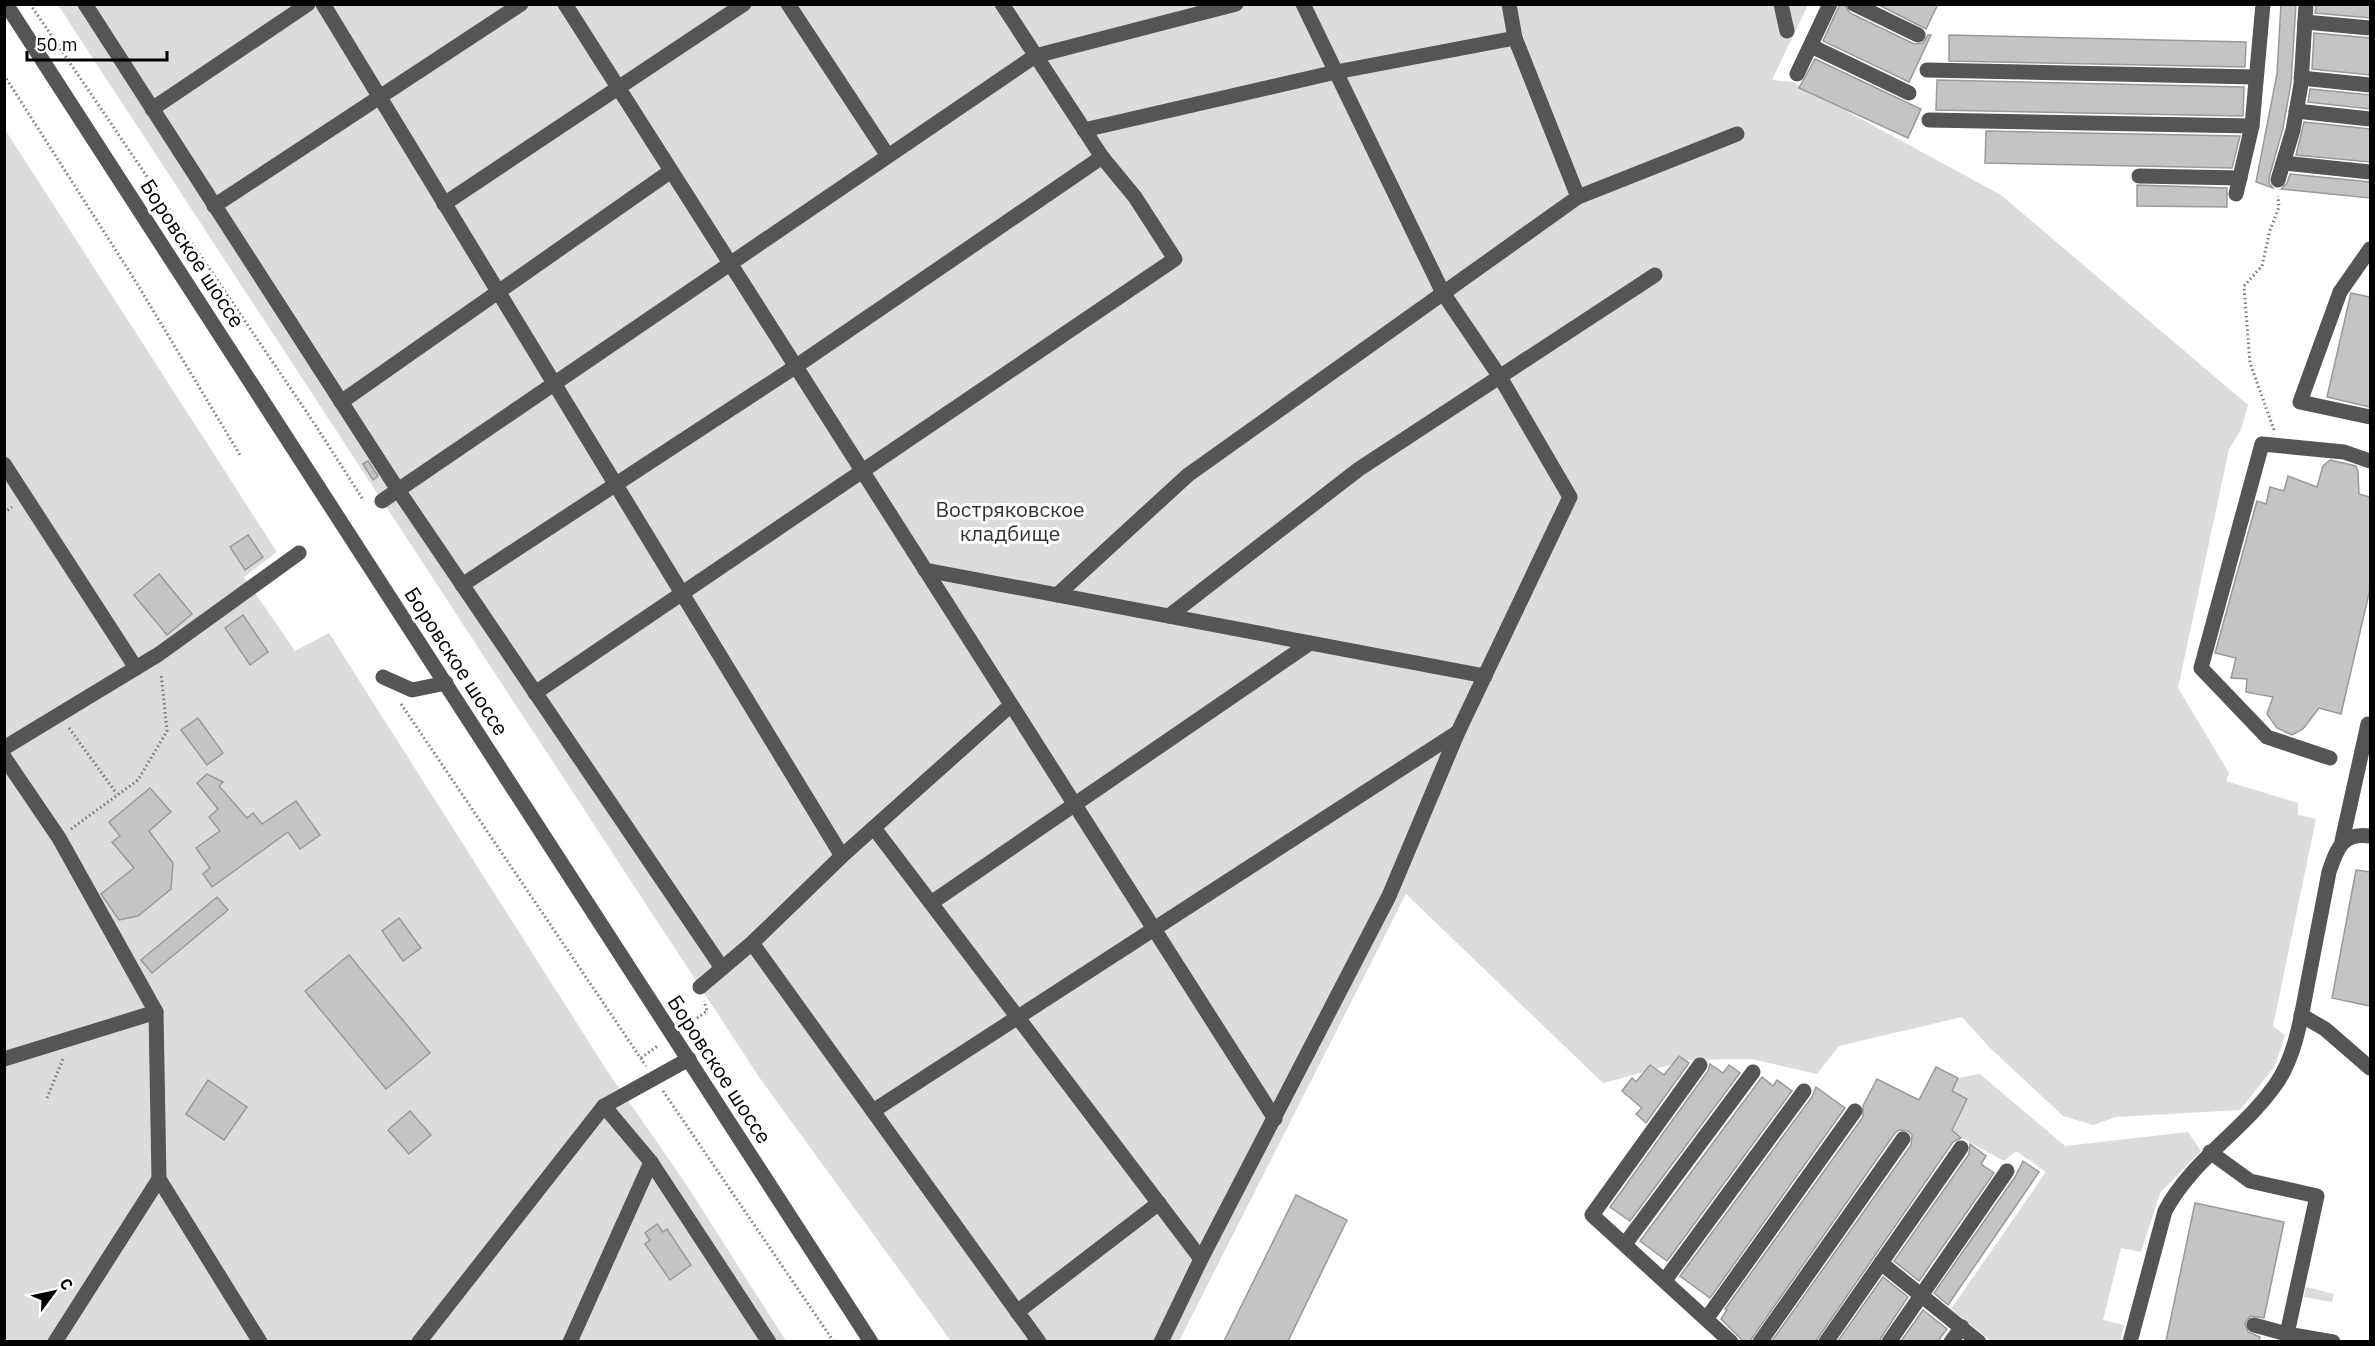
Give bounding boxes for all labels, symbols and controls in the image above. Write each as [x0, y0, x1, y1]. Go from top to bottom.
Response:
scale bar [27, 24, 166, 62]
text: 50 m [36, 33, 78, 56]
street label: Боровское шоссе [134, 173, 252, 333]
park label: Востряковское кладбище [935, 495, 1085, 547]
street label: Боровское шоссе [398, 581, 516, 741]
street label: Боровское шоссе [661, 989, 779, 1149]
north arrow [24, 1262, 84, 1322]
text: С [55, 1274, 78, 1294]

